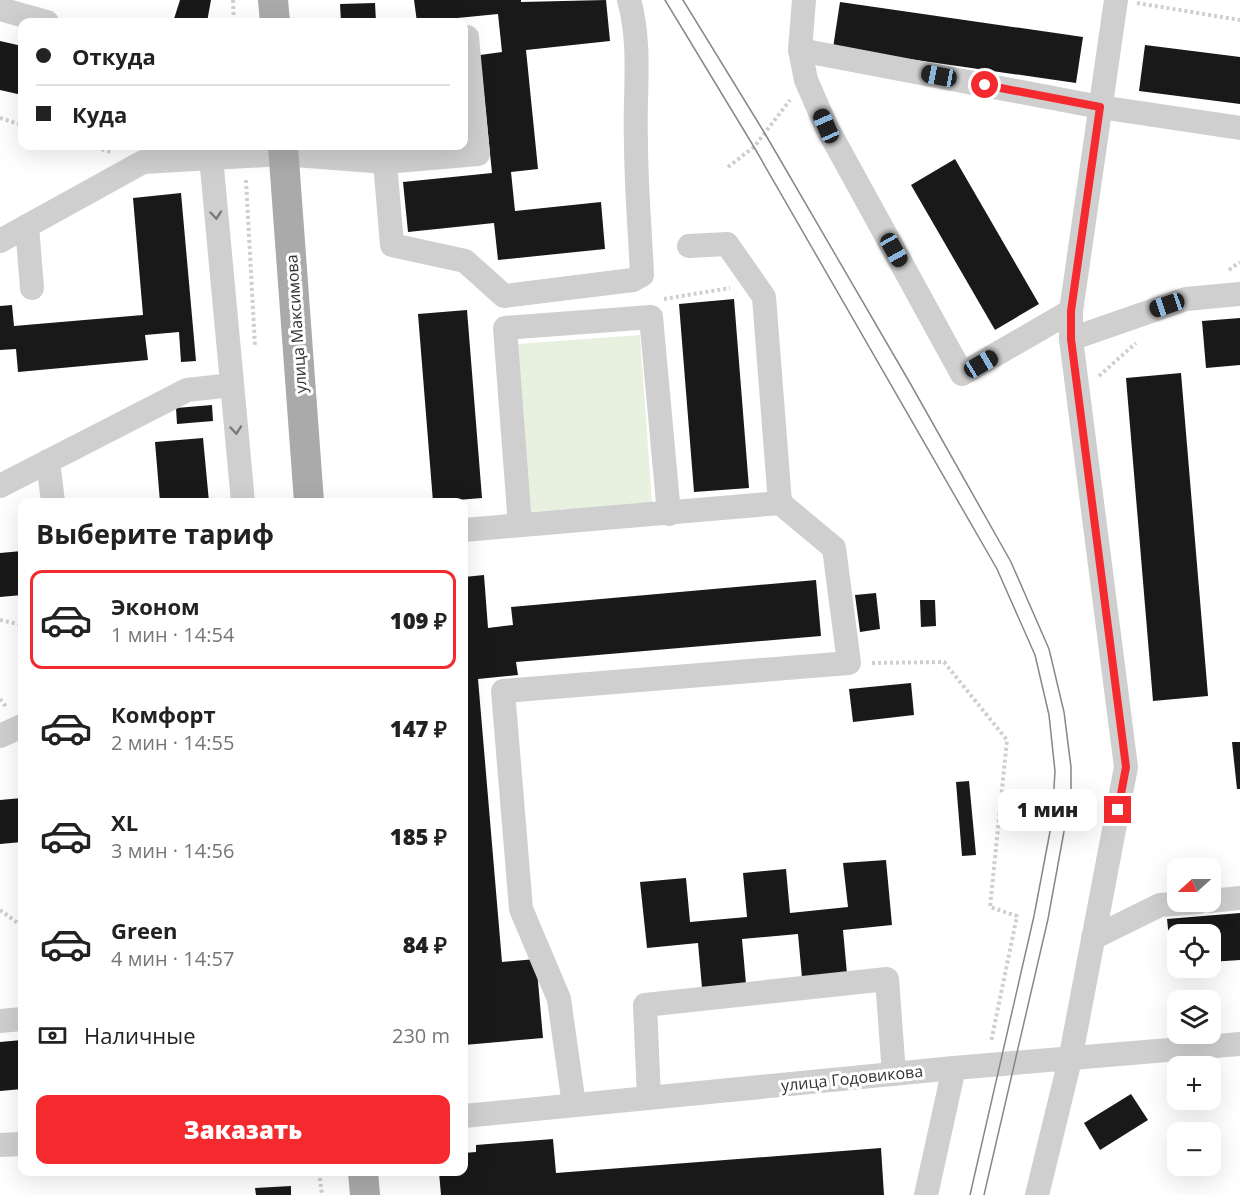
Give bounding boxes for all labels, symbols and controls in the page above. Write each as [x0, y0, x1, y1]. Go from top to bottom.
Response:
text: Откуда [72, 41, 156, 71]
car [920, 64, 958, 88]
route start [971, 71, 998, 98]
text: Куда [72, 99, 127, 129]
car [810, 106, 842, 146]
one-way arrow [209, 210, 222, 220]
car [877, 230, 911, 270]
street label: улица Максимова [280, 254, 312, 394]
car [1147, 291, 1187, 319]
car [961, 347, 1001, 381]
one-way arrow [229, 426, 242, 435]
text: Выберите тариф [36, 515, 274, 552]
text: Эконом [111, 591, 200, 621]
icon: car [39, 593, 93, 647]
text: 109 ₽ [390, 605, 447, 635]
text: 1 мин · 14:54 [111, 621, 234, 648]
text: Комфорт [111, 699, 216, 729]
icon: car [39, 701, 93, 755]
text: 147 ₽ [390, 713, 447, 743]
text: 2 мин · 14:55 [111, 729, 234, 756]
callout: 1 мин [998, 789, 1097, 831]
text: 1 мин [1017, 796, 1078, 823]
route end [1104, 796, 1131, 823]
text: XL [111, 807, 138, 837]
icon: car [39, 809, 93, 863]
text: 185 ₽ [390, 821, 447, 851]
text: 3 мин · 14:56 [111, 837, 234, 864]
north arrow [1167, 858, 1221, 912]
map controls [1167, 858, 1221, 1176]
text: Green [111, 915, 177, 945]
icon: car [39, 917, 93, 971]
button: locate [1167, 924, 1221, 978]
text: 84 ₽ [403, 929, 447, 959]
text: 4 мин · 14:57 [111, 945, 234, 972]
button: layers [1167, 990, 1221, 1044]
icon: cash [36, 1019, 69, 1052]
text: Наличные [84, 1020, 196, 1050]
text: 230 m [392, 1022, 450, 1049]
button: + [1167, 1056, 1221, 1110]
street label: улица Годовикова [780, 1060, 924, 1096]
button: Заказать [36, 1095, 450, 1164]
button: − [1167, 1122, 1221, 1176]

